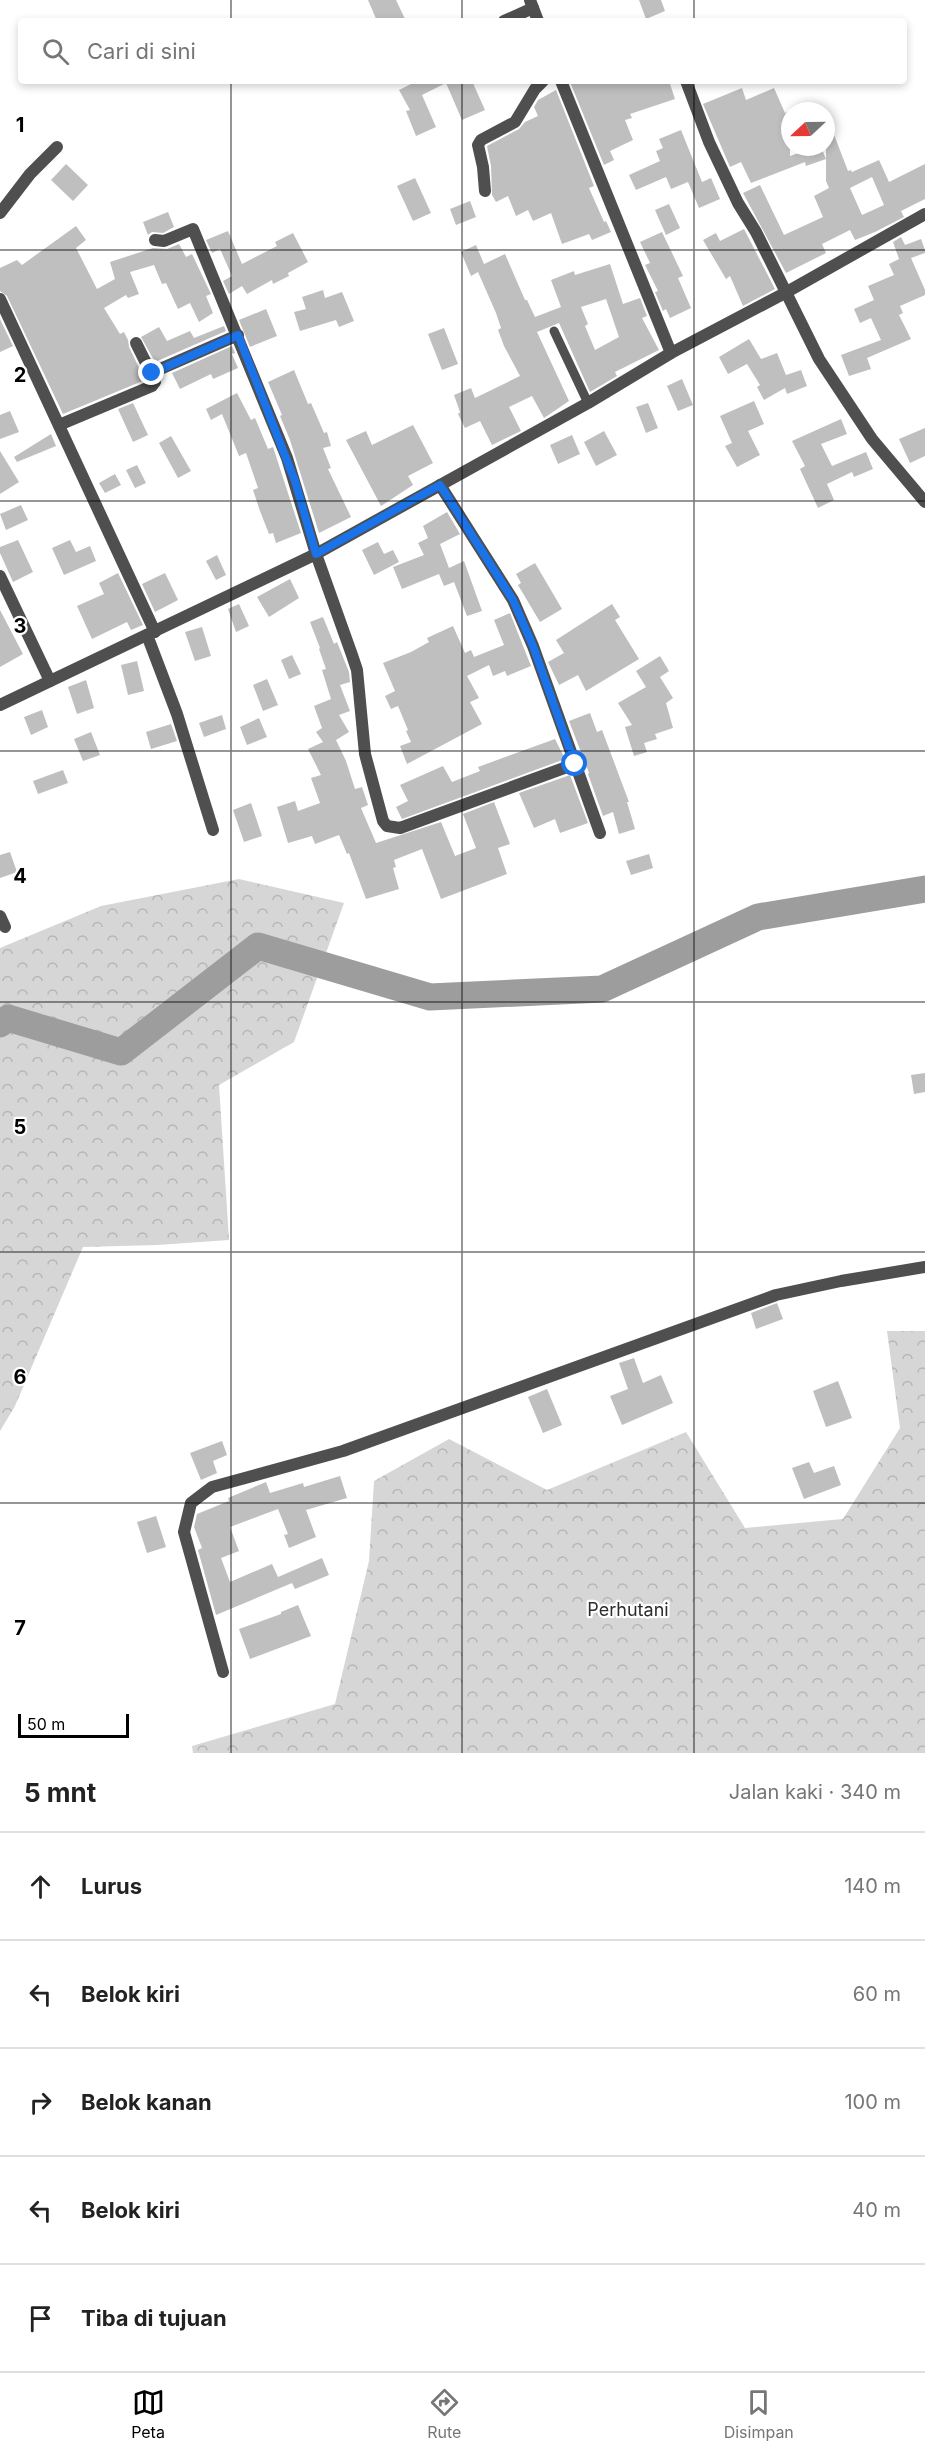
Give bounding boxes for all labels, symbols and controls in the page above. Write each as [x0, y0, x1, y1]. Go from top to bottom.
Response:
search box [18, 18, 907, 84]
icon: search [39, 35, 72, 68]
text: Cari di sini [87, 38, 196, 64]
north arrow [781, 102, 835, 156]
text: 1 [16, 113, 24, 137]
route end [138, 359, 164, 385]
text: 2 [14, 363, 26, 387]
text: 3 [14, 614, 26, 638]
route start [561, 750, 587, 776]
text: 4 [13, 864, 27, 888]
text: 5 [14, 1115, 26, 1139]
text: 6 [14, 1365, 27, 1389]
park label: Perhutani [587, 1599, 669, 1620]
text: 7 [14, 1616, 26, 1640]
scale bar [18, 1711, 129, 1738]
text: 50 m [27, 1714, 65, 1734]
text: 5 mnt [24, 1777, 96, 1808]
text: Jalan kaki · 340 m [729, 1780, 901, 1804]
icon: ahead [24, 1870, 57, 1903]
text: Lurus [81, 1873, 142, 1899]
text: 140 m [844, 1874, 901, 1898]
icon: left [24, 1978, 57, 2011]
text: Belok kiri [81, 1981, 180, 2007]
text: 60 m [853, 1982, 901, 2006]
icon: right [24, 2086, 57, 2119]
text: Belok kanan [81, 2089, 212, 2115]
text: 100 m [844, 2090, 901, 2114]
icon: left [24, 2194, 57, 2227]
text: Belok kiri [81, 2197, 180, 2223]
text: 40 m [852, 2198, 901, 2222]
icon: arrive [24, 2302, 57, 2335]
text: Tiba di tujuan [81, 2305, 227, 2331]
tab: Peta [131, 2386, 165, 2442]
tab: Rute [427, 2386, 461, 2442]
tab: Disimpan [724, 2386, 794, 2442]

